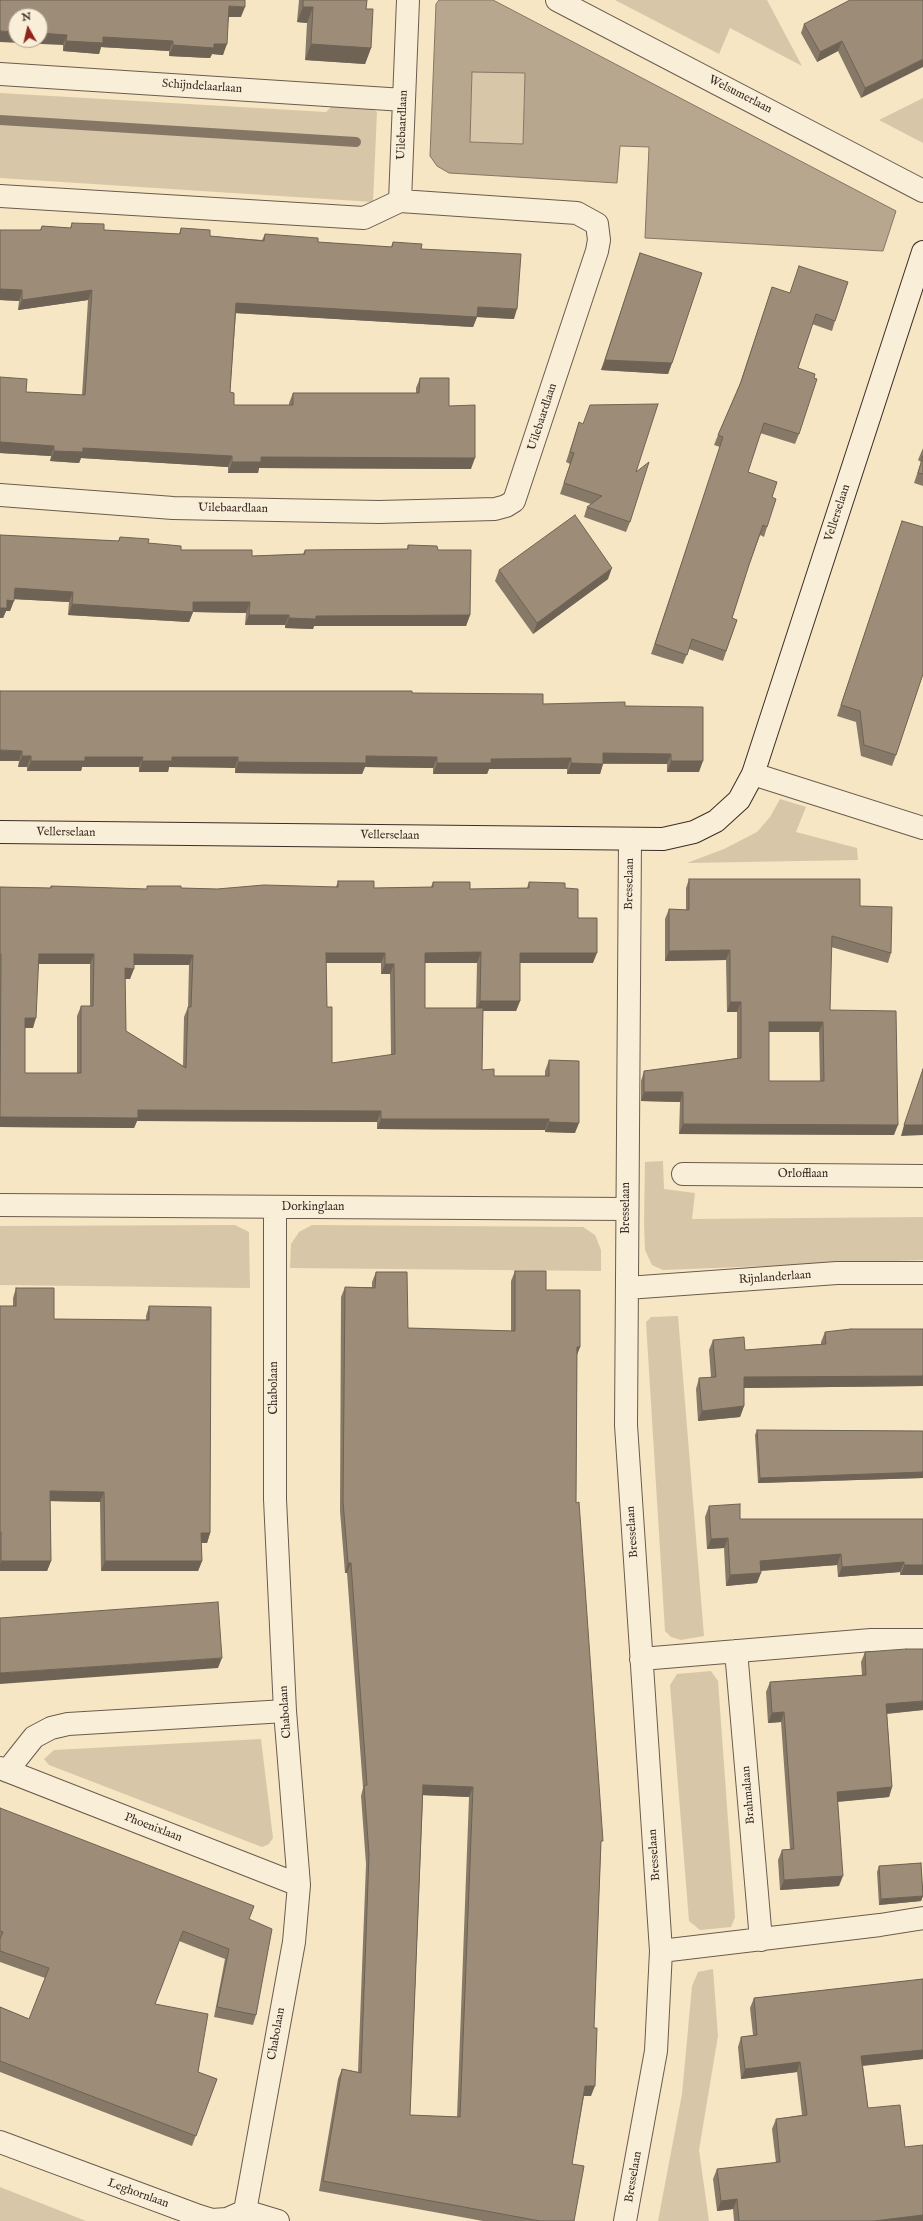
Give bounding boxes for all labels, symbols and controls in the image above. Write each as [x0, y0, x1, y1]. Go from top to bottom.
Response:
north arrow [8, 8, 48, 48]
text: N [21, 10, 32, 25]
street label: Welsumerlaan [706, 73, 774, 117]
street label: Schijndelaarlaan [162, 77, 242, 97]
street label: Uilebaardlaan [395, 90, 411, 160]
street label: Uilebaardlaan [525, 382, 561, 452]
street label: Vellerselaan [822, 483, 854, 543]
street label: Uilebaardlaan [198, 501, 268, 517]
street label: Vellerselaan [36, 825, 96, 841]
street label: Vellerselaan [360, 828, 420, 844]
street label: Bresselaan [622, 858, 638, 910]
street label: Orlofflaan [778, 1168, 828, 1182]
street label: Bresselaan [620, 1182, 634, 1234]
street label: Dorkinglaan [281, 1201, 345, 1215]
street label: Rijnlanderlaan [738, 1268, 812, 1288]
street label: Chabolaan [268, 1361, 282, 1415]
street label: Bresselaan [624, 1506, 642, 1558]
street label: Chabolaan [277, 1685, 295, 1739]
street label: Brahmalaan [739, 1765, 759, 1825]
street label: Phoenixlaan [122, 1810, 184, 1846]
street label: Bresselaan [646, 1829, 664, 1881]
street label: Chabolaan [265, 2007, 289, 2061]
street label: Bresselaan [622, 2150, 646, 2204]
street label: Leghornlaan [105, 2176, 171, 2212]

